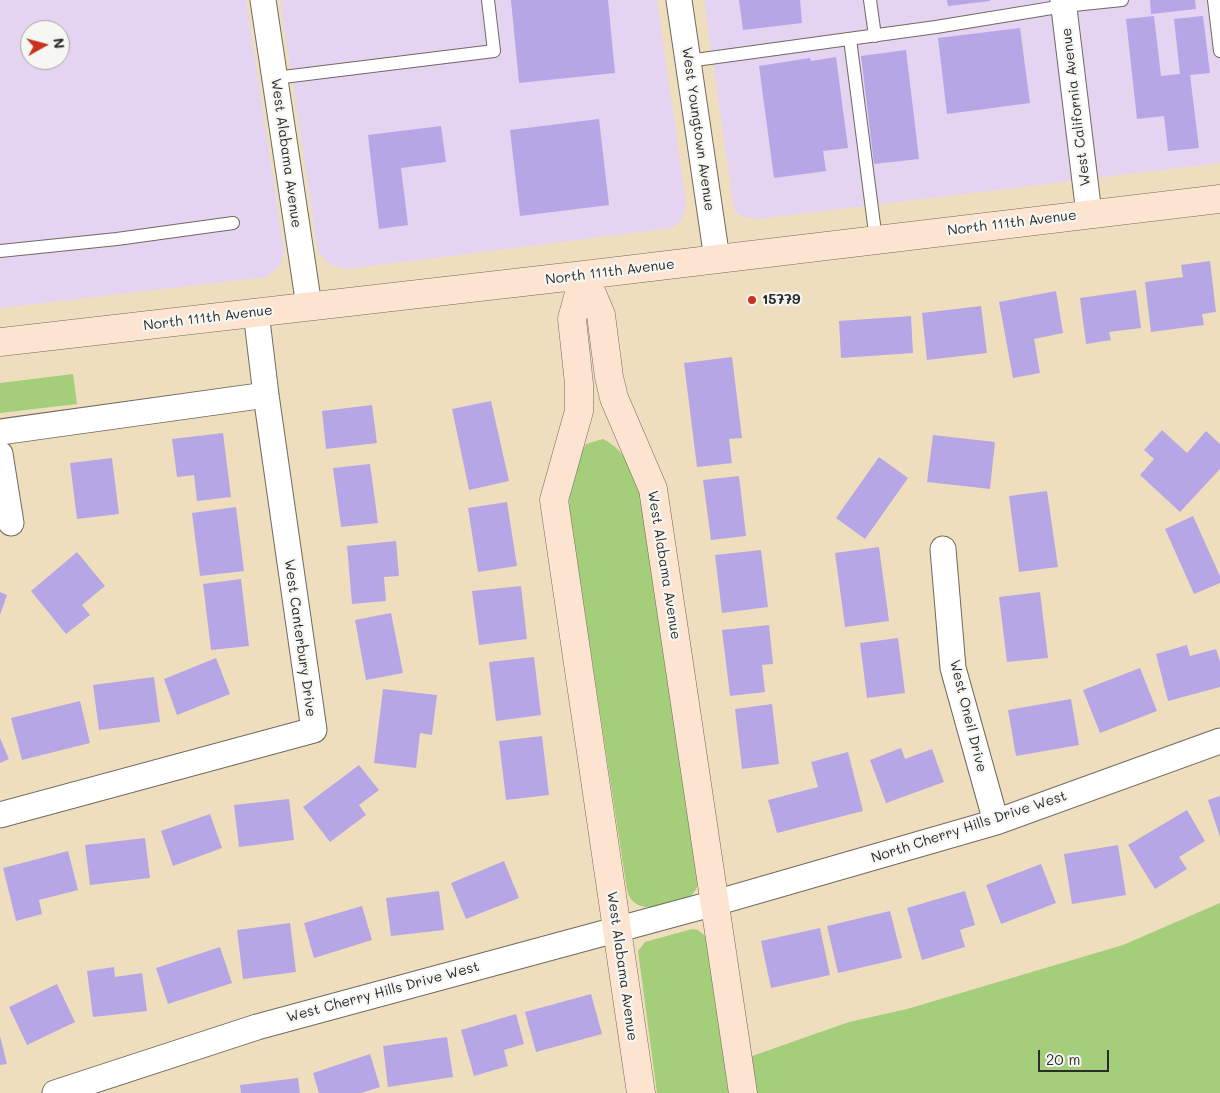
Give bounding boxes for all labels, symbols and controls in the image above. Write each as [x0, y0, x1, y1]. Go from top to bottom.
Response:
north arrow [20, 20, 70, 70]
street label: West California Avenue [1058, 27, 1094, 187]
text: N [49, 37, 69, 50]
street label: West Youngtown Avenue [678, 46, 718, 212]
street label: West Alabama Avenue [267, 77, 305, 229]
street label: North 111th Avenue [946, 207, 1078, 239]
street label: North 111th Avenue [544, 256, 676, 288]
place label: 15779 [762, 292, 800, 308]
marker: 15779 [746, 294, 758, 306]
street label: North 111th Avenue [142, 302, 274, 334]
street label: West Alabama Avenue [644, 489, 684, 641]
street label: West Canterbury Drive [281, 558, 319, 718]
street label: West Oneil Drive [946, 658, 990, 774]
street label: North Cherry Hills Drive West [869, 787, 1069, 867]
street label: West Alabama Avenue [603, 890, 641, 1042]
street label: West Cherry Hills Drive West [285, 958, 481, 1026]
scale bar [1040, 1040, 1111, 1072]
text: 20 m [1046, 1049, 1080, 1069]

